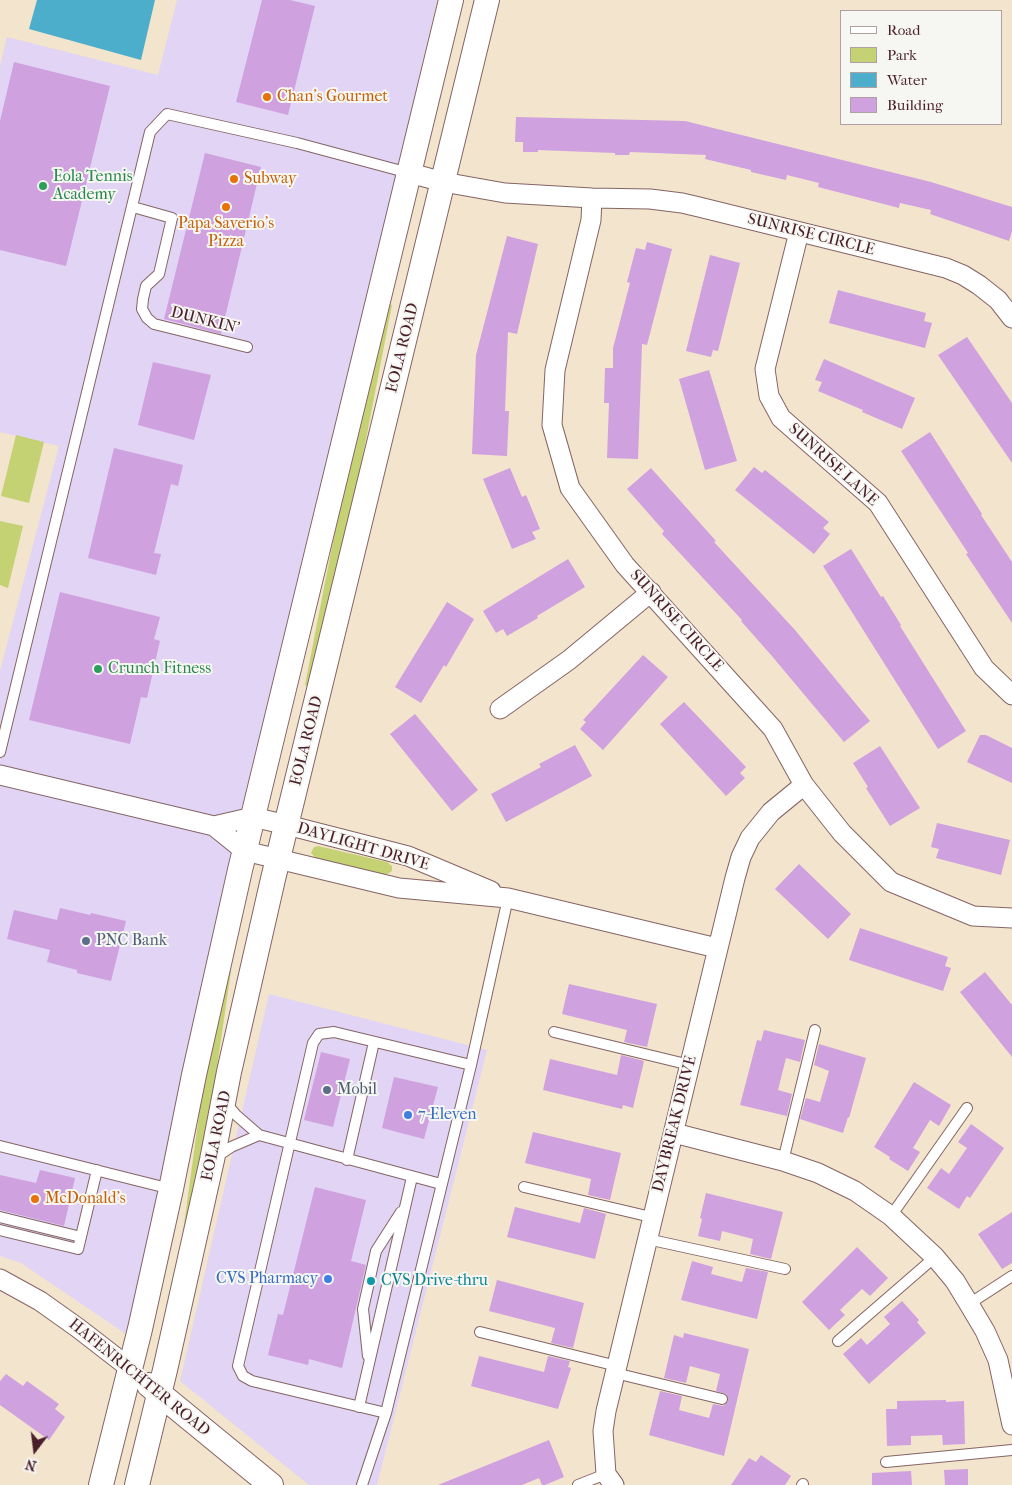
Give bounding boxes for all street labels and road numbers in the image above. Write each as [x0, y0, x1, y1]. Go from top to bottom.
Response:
street label: SUNRISE CIRCLE [745, 210, 877, 260]
street label: EOLA ROAD [383, 301, 423, 395]
street label: DUNKIN' [169, 303, 241, 339]
street label: SUNRISE LANE [784, 420, 882, 510]
street label: SUNRISE CIRCLE [625, 566, 727, 676]
street label: EOLA ROAD [287, 694, 327, 788]
street label: DAYLIGHT DRIVE [295, 819, 431, 875]
street label: DAYBREAK DRIVE [649, 1054, 701, 1194]
street label: EOLA ROAD [198, 1089, 236, 1183]
street label: HAFENRICHTER ROAD [64, 1315, 214, 1441]

